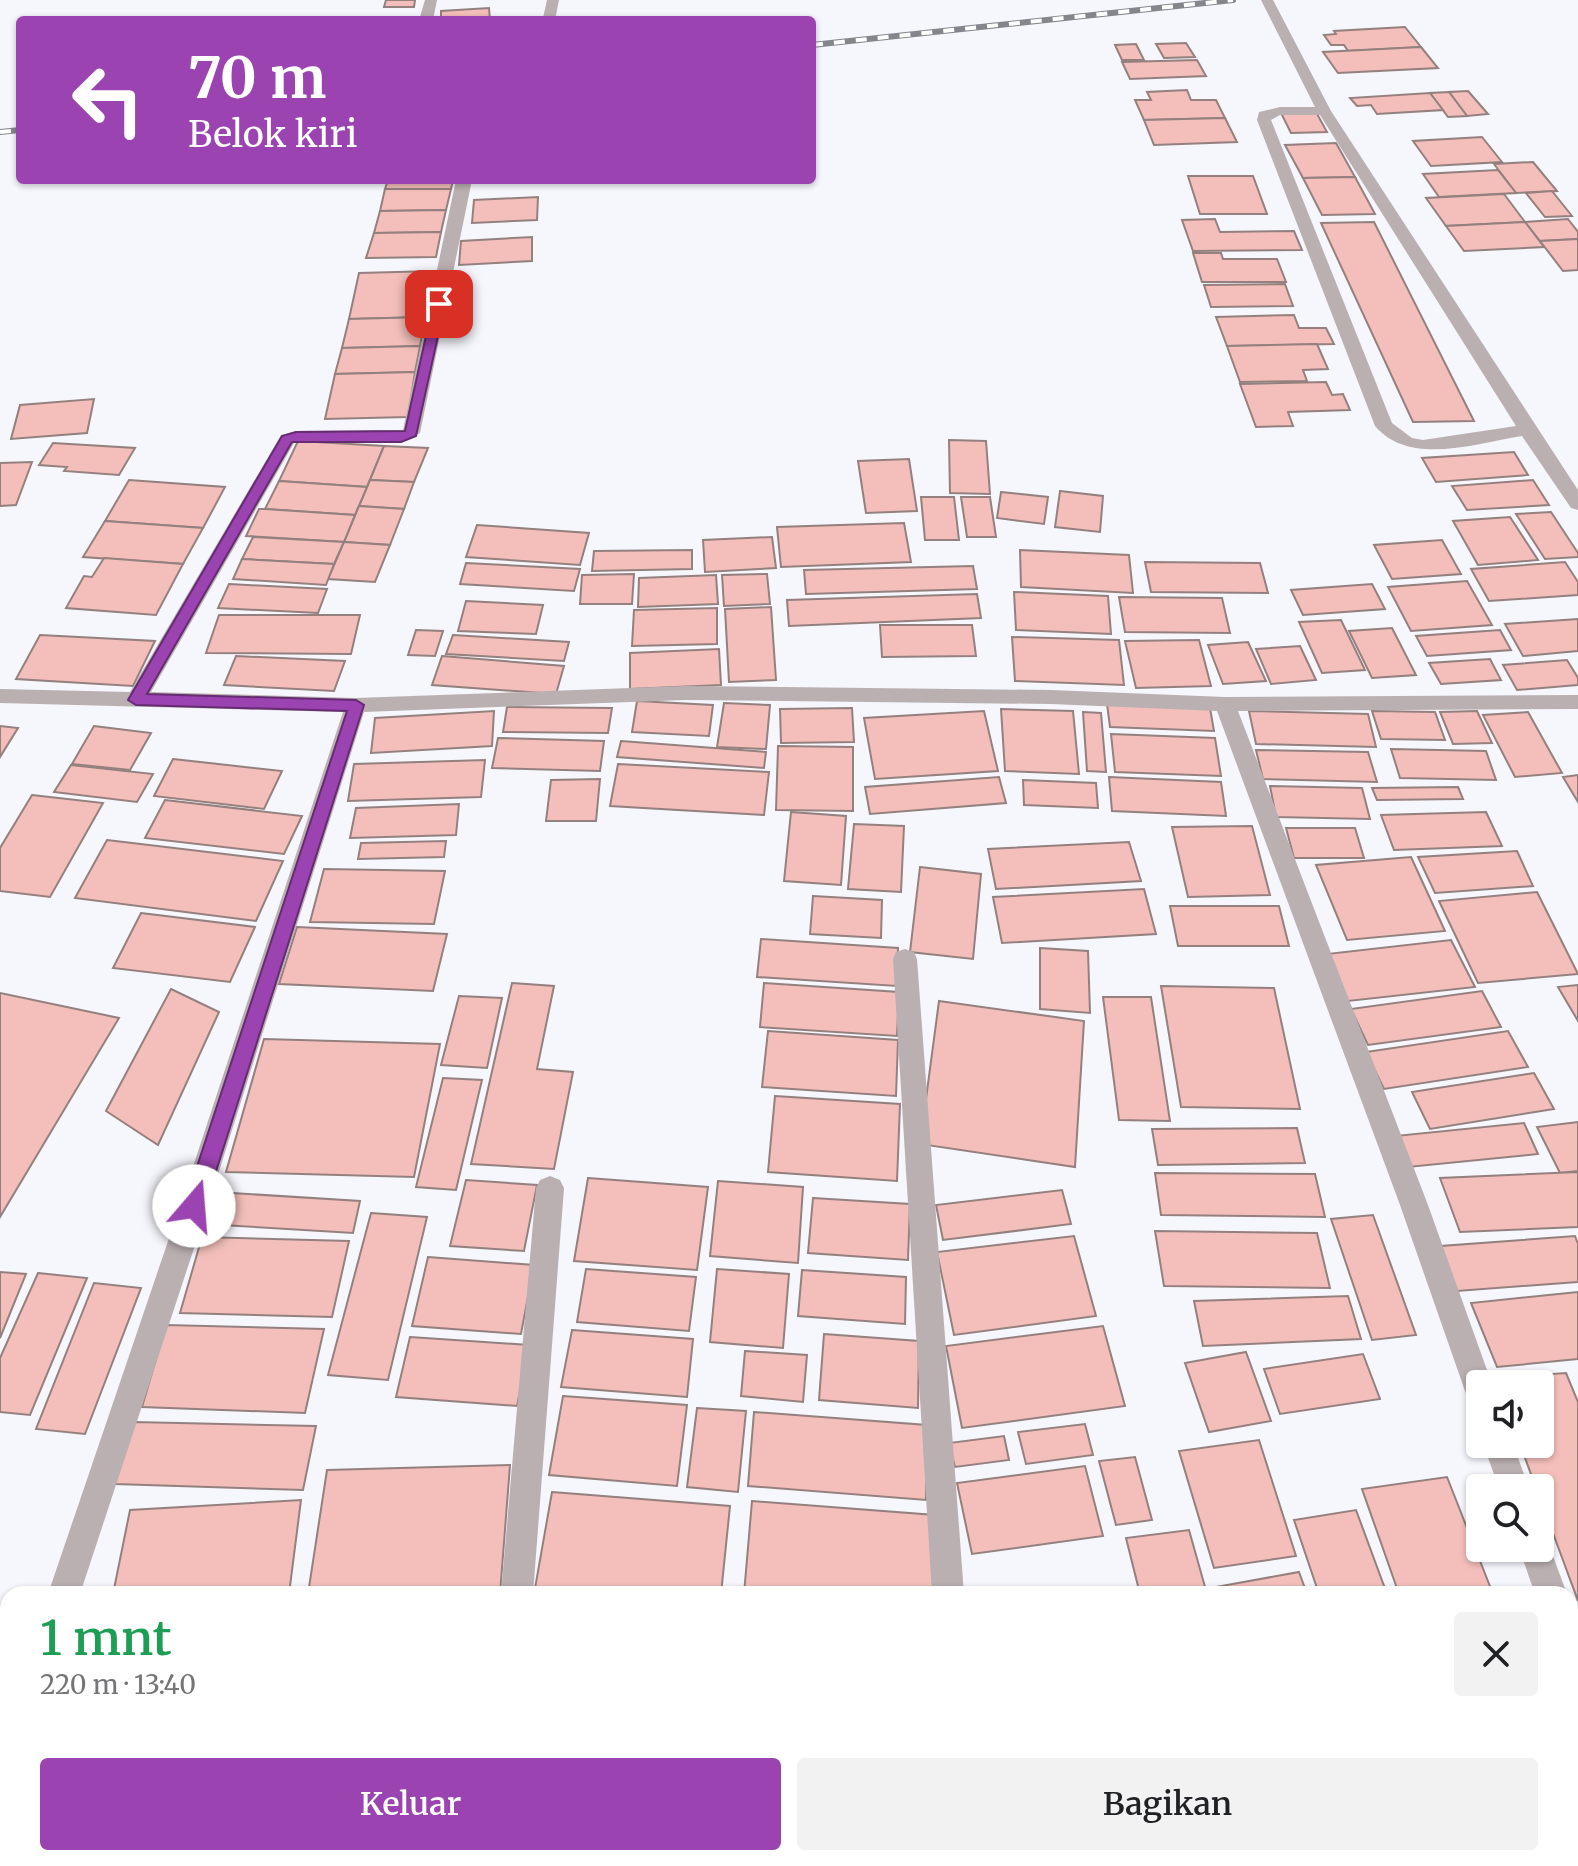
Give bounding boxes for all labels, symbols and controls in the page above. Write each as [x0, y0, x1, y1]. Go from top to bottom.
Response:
text: 70 m [188, 43, 326, 113]
icon: left [56, 48, 160, 152]
text: Belok kiri [188, 112, 357, 157]
pin [405, 270, 473, 338]
icon: arrive [417, 282, 461, 326]
position arrow [152, 1164, 236, 1248]
map controls [1466, 1370, 1554, 1562]
button: sound [1466, 1370, 1554, 1458]
button: search [1466, 1474, 1554, 1562]
text: 1 mnt [40, 1608, 172, 1668]
button: close [1454, 1612, 1538, 1696]
text: 220 m · 13:40 [40, 1668, 196, 1701]
button: Keluar [40, 1758, 781, 1850]
button: Bagikan [797, 1758, 1538, 1850]

